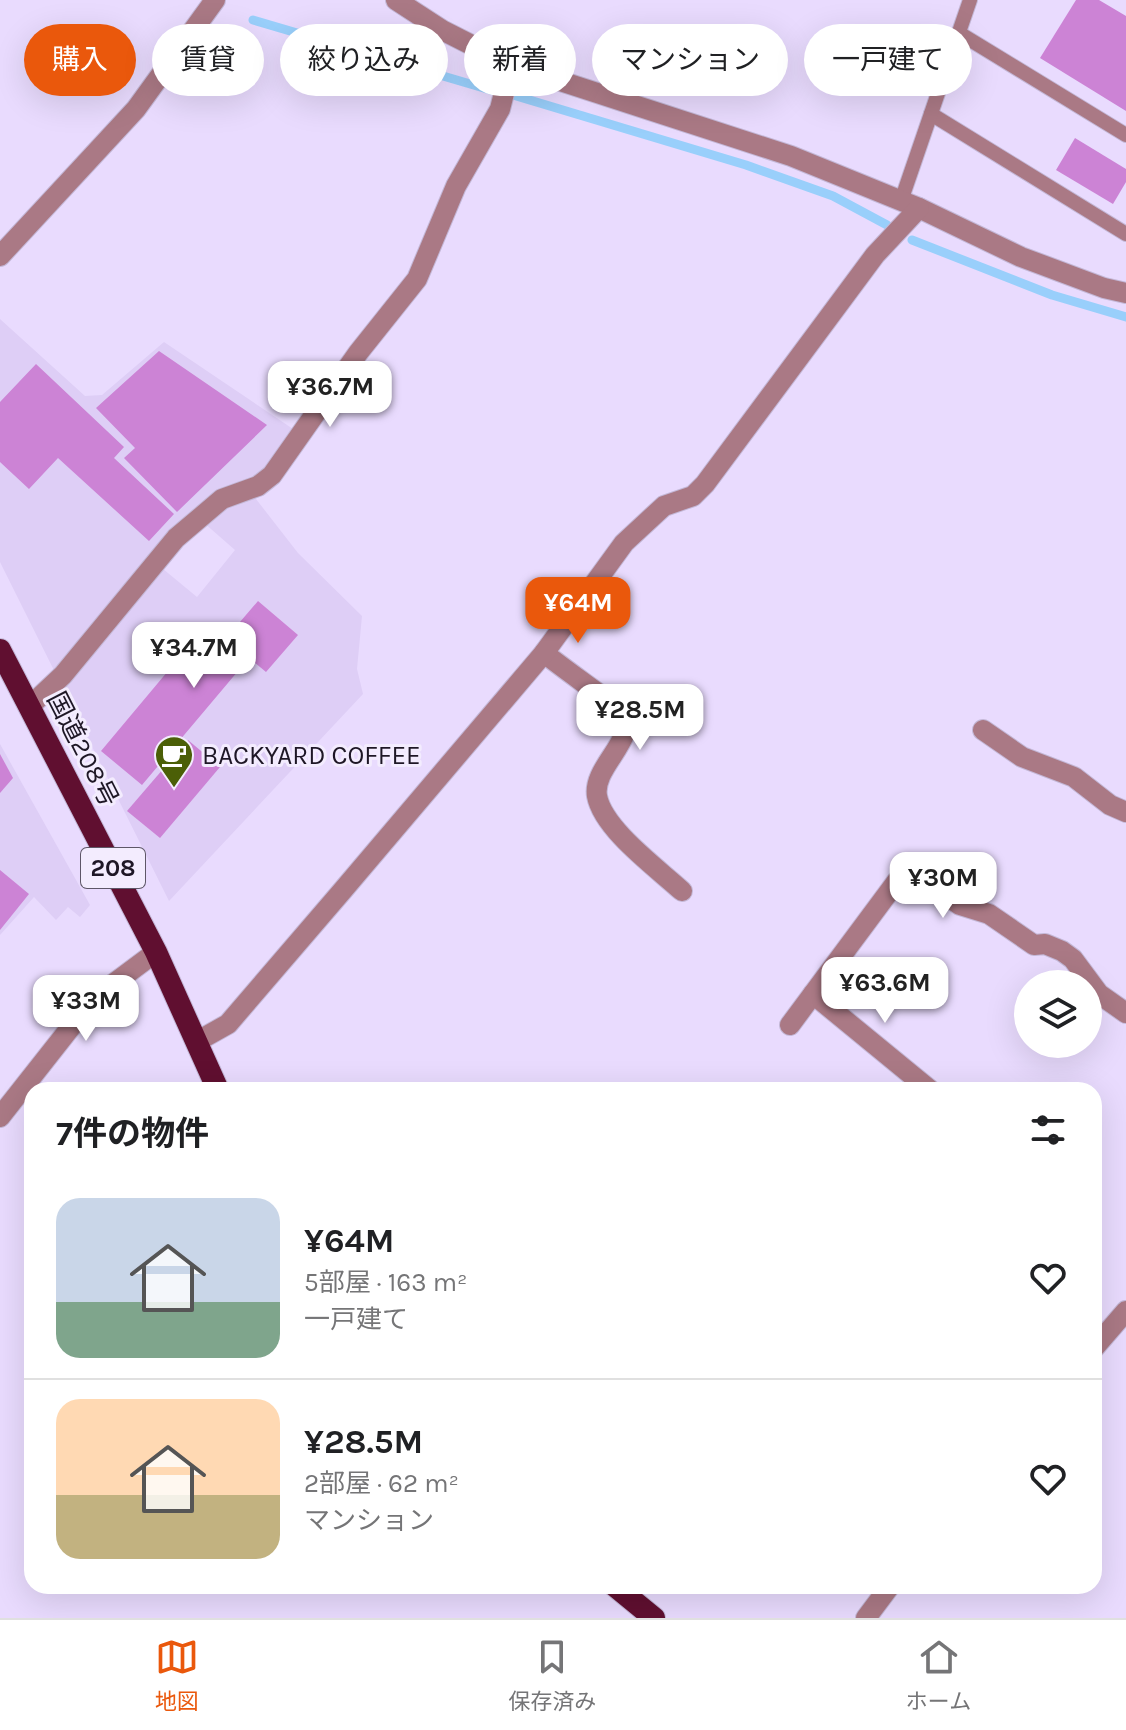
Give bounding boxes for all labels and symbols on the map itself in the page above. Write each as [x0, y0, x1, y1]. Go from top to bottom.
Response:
pin: ¥36.7M [265, 361, 395, 429]
pin: ¥64M [531, 577, 625, 645]
pin: ¥34.7M [129, 622, 259, 690]
pin: ¥28.5M [575, 684, 705, 752]
street label: 国道208号 [40, 687, 125, 812]
cafe icon: BACKYARD COFFEE [153, 734, 195, 789]
place label: BACKYARD COFFEE [202, 740, 421, 771]
road number: 208 [81, 848, 145, 888]
pin: ¥30M [896, 852, 990, 920]
pin: ¥63.6M [820, 957, 950, 1025]
pin: ¥33M [39, 975, 133, 1043]

